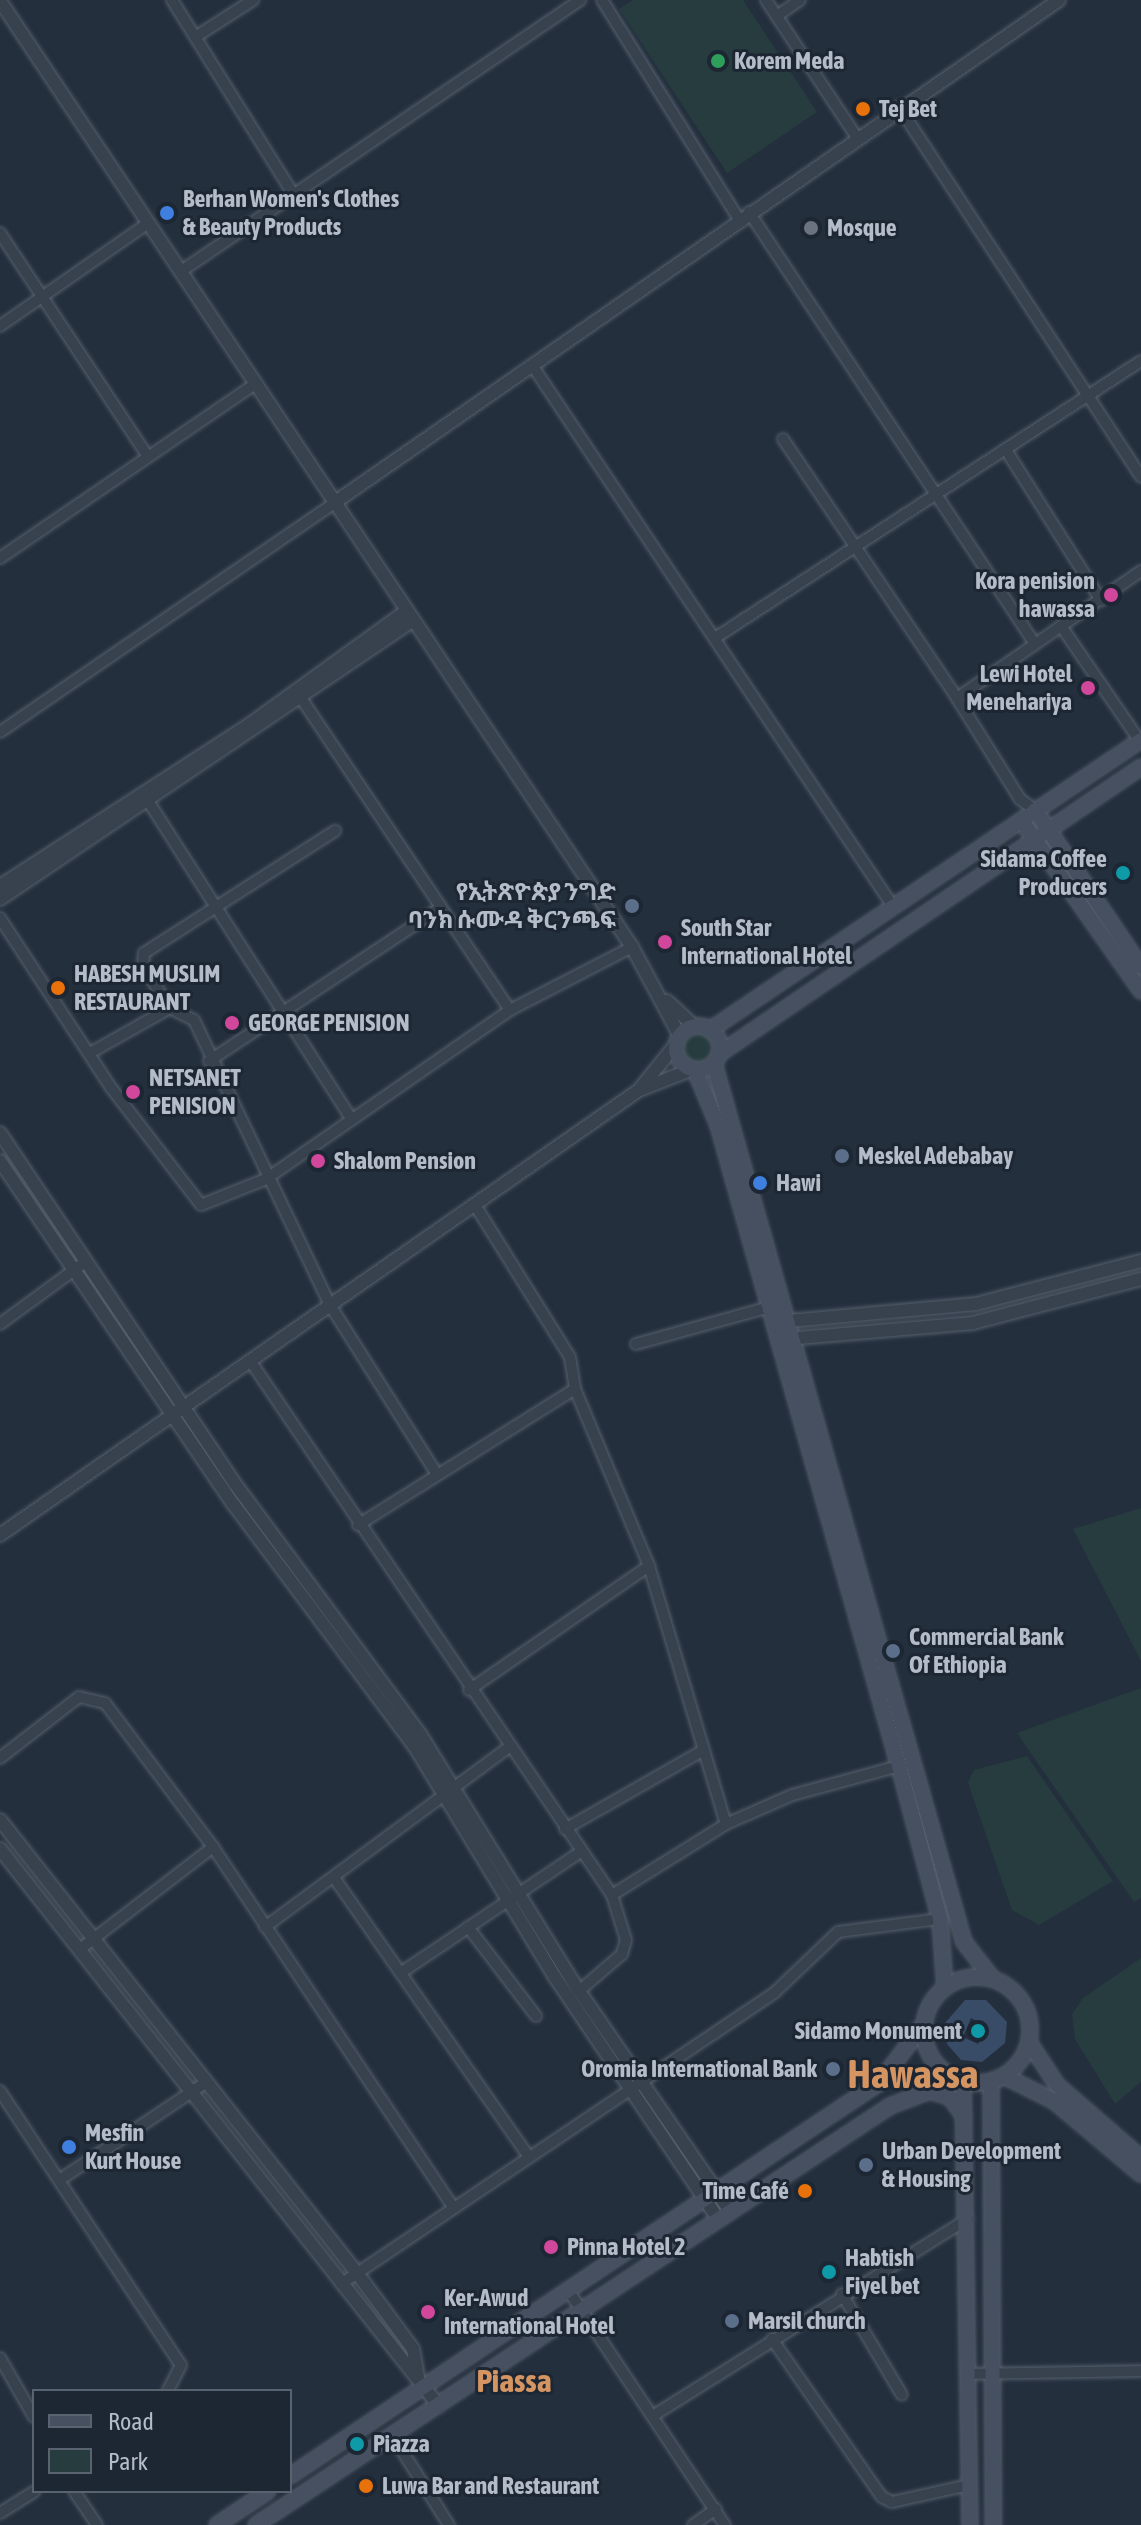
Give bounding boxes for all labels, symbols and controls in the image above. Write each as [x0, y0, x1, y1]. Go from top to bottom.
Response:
place label: Korem Meda [734, 47, 844, 75]
marker: Korem Meda [709, 52, 727, 70]
place label: Tej Bet [879, 95, 937, 123]
marker: Tej Bet [854, 100, 872, 118]
place label: Berhan Women's Clothes & Beauty Products [183, 185, 399, 241]
marker: Berhan Women's Clothes & Beauty Products [158, 204, 176, 222]
place label: Mosque [827, 214, 897, 242]
marker: Mosque [802, 219, 820, 237]
place label: Kora penision hawassa [975, 567, 1095, 623]
marker: Kora penision hawassa [1102, 586, 1120, 604]
place label: Lewi Hotel Menehariya [966, 660, 1072, 716]
marker: Lewi Hotel Menehariya [1079, 679, 1097, 697]
place label: Sidama Coffee Producers [980, 845, 1107, 901]
marker: Sidama Coffee Producers [1114, 864, 1132, 882]
place label: የኢትጽዮጵያ ንግድ ባንክ ሱሙዳ ቅርንጫፍ [408, 878, 616, 934]
marker: የኢትጽዮጵያ ንግድ ባንክ ሱሙዳ ቅርንጫፍ [623, 897, 641, 915]
place label: South Star International Hotel [681, 914, 852, 970]
marker: South Star International Hotel [656, 933, 674, 951]
place label: HABESH MUSLIM RESTAURANT [74, 960, 220, 1016]
marker: HABESH MUSLIM RESTAURANT [49, 979, 67, 997]
place label: GEORGE PENISION [248, 1009, 410, 1037]
marker: GEORGE PENISION [223, 1014, 241, 1032]
place label: NETSANET PENISION [149, 1064, 241, 1120]
marker: NETSANET PENISION [124, 1083, 142, 1101]
place label: Meskel Adebabay [858, 1142, 1013, 1170]
place label: Shalom Pension [334, 1147, 476, 1175]
marker: Meskel Adebabay [833, 1147, 851, 1165]
marker: Shalom Pension [309, 1152, 327, 1170]
place label: Hawi [776, 1169, 821, 1197]
marker: Hawi [751, 1174, 769, 1192]
place label: Commercial Bank Of Ethiopia [909, 1623, 1064, 1679]
marker: Commercial Bank Of Ethiopia [884, 1642, 902, 1660]
place label: Sidamo Monument [795, 2017, 962, 2045]
marker: Sidamo Monument [969, 2022, 987, 2040]
district label: Hawassa [848, 2050, 978, 2098]
place label: Oromia International Bank [581, 2055, 817, 2083]
marker: Oromia International Bank [824, 2060, 842, 2078]
place label: Mesfin Kurt House [85, 2119, 181, 2175]
place label: Urban Development & Housing [882, 2137, 1061, 2193]
marker: Mesfin Kurt House [60, 2138, 78, 2156]
marker: Urban Development & Housing [857, 2156, 875, 2174]
place label: Time Café [702, 2177, 789, 2205]
marker: Time Café [796, 2182, 814, 2200]
place label: Pinna Hotel 2 [567, 2233, 685, 2261]
marker: Pinna Hotel 2 [542, 2238, 560, 2256]
place label: Habtish Fiyel bet [845, 2244, 920, 2300]
marker: Habtish Fiyel bet [820, 2263, 838, 2281]
place label: Ker-Awud International Hotel [444, 2284, 615, 2340]
marker: Ker-Awud International Hotel [419, 2303, 437, 2321]
place label: Marsil church [748, 2307, 866, 2335]
marker: Marsil church [723, 2312, 741, 2330]
district label: Piassa [476, 2362, 552, 2400]
legend [32, 2389, 292, 2493]
text: Road [108, 2408, 154, 2435]
place label: Piazza [373, 2430, 430, 2458]
marker: Piazza [348, 2435, 366, 2453]
text: Park [108, 2448, 148, 2475]
place label: Luwa Bar and Restaurant [382, 2472, 599, 2500]
marker: Luwa Bar and Restaurant [357, 2477, 375, 2495]

